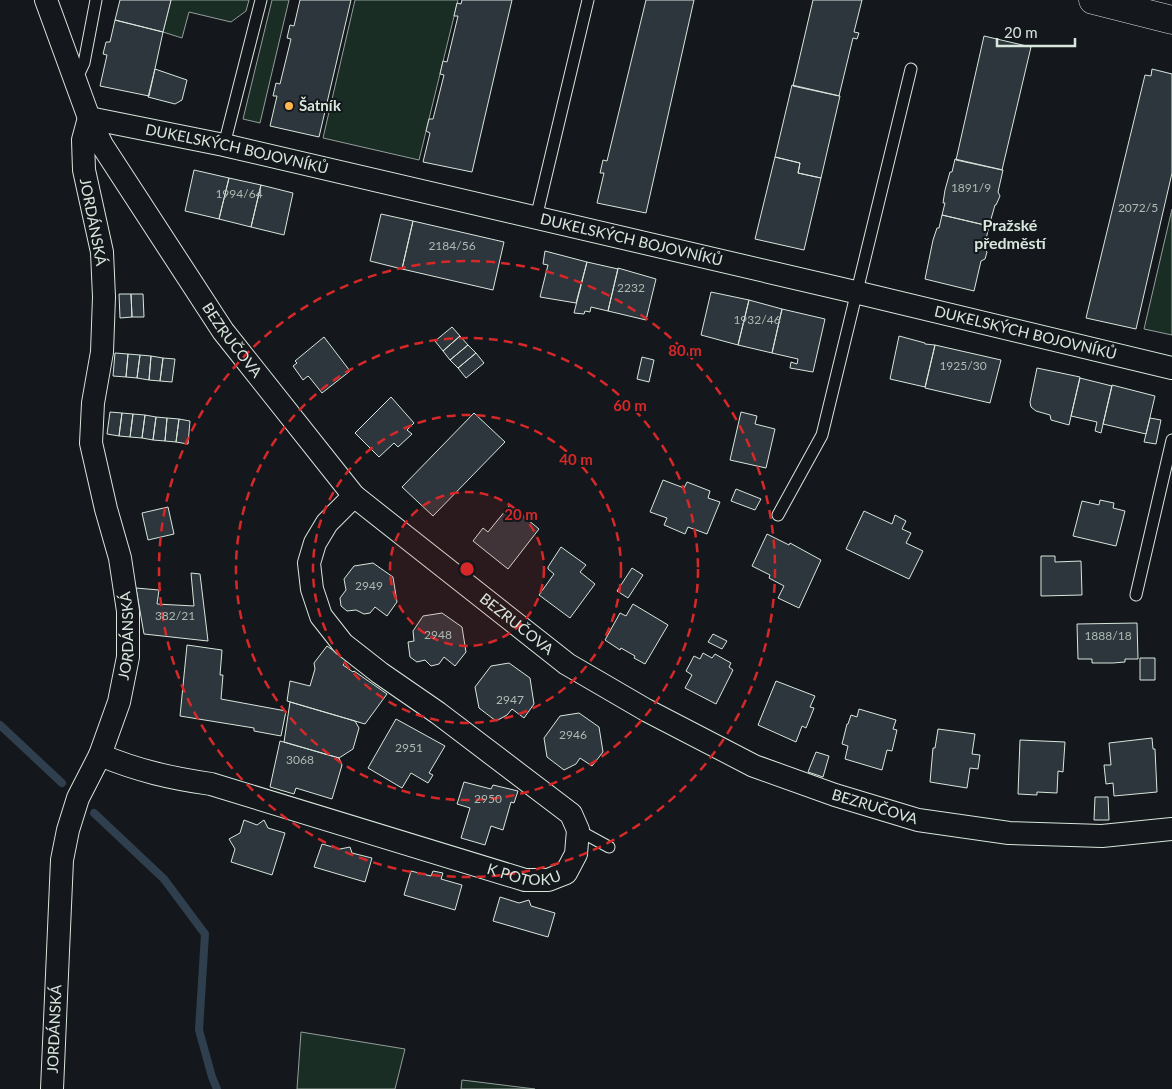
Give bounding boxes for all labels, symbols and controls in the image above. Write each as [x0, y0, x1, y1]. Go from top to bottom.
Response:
scale bar [997, 15, 1074, 47]
text: 20 m [1004, 23, 1038, 41]
place label: Šatník [299, 96, 342, 114]
marker: Šatník [283, 100, 295, 112]
street label: DUKELSKÝCH BOJOVNÍKŮ [144, 119, 330, 177]
street label: JORDÁNSKÁ [77, 177, 111, 268]
house number: 1891/9 [951, 180, 991, 195]
house number: 1994/64 [215, 186, 263, 201]
house number: 2072/5 [1118, 200, 1158, 215]
street label: DUKELSKÝCH BOJOVNÍKŮ [539, 209, 725, 269]
district label: Pražské předměstí [974, 215, 1048, 252]
house number: 2184/56 [428, 238, 476, 253]
house number: 2232 [617, 280, 645, 295]
street label: BEZRUČOVA [199, 299, 267, 381]
street label: DUKELSKÝCH BOJOVNÍKŮ [933, 301, 1119, 362]
house number: 1932/46 [733, 312, 781, 327]
text: 80 m [668, 341, 702, 359]
house number: 1925/30 [939, 358, 987, 373]
text: 60 m [613, 396, 647, 414]
text: 40 m [559, 450, 593, 468]
text: 20 m [504, 505, 538, 523]
centre of rings [458, 560, 476, 578]
house number: 2949 [355, 578, 383, 593]
street label: BEZRUČOVA [477, 589, 558, 658]
street label: JORDÁNSKÁ [114, 590, 137, 681]
house number: 382/21 [155, 608, 195, 623]
house number: 2948 [424, 627, 452, 642]
house number: 1888/18 [1084, 628, 1132, 643]
house number: 2947 [496, 692, 524, 707]
house number: 2946 [559, 727, 587, 742]
house number: 2951 [395, 740, 423, 755]
house number: 3068 [286, 752, 314, 767]
street label: BEZRUČOVA [830, 785, 921, 828]
house number: 2950 [474, 791, 502, 806]
street label: K POTOKU [485, 859, 563, 889]
street label: JORDÁNSKÁ [43, 983, 65, 1074]

